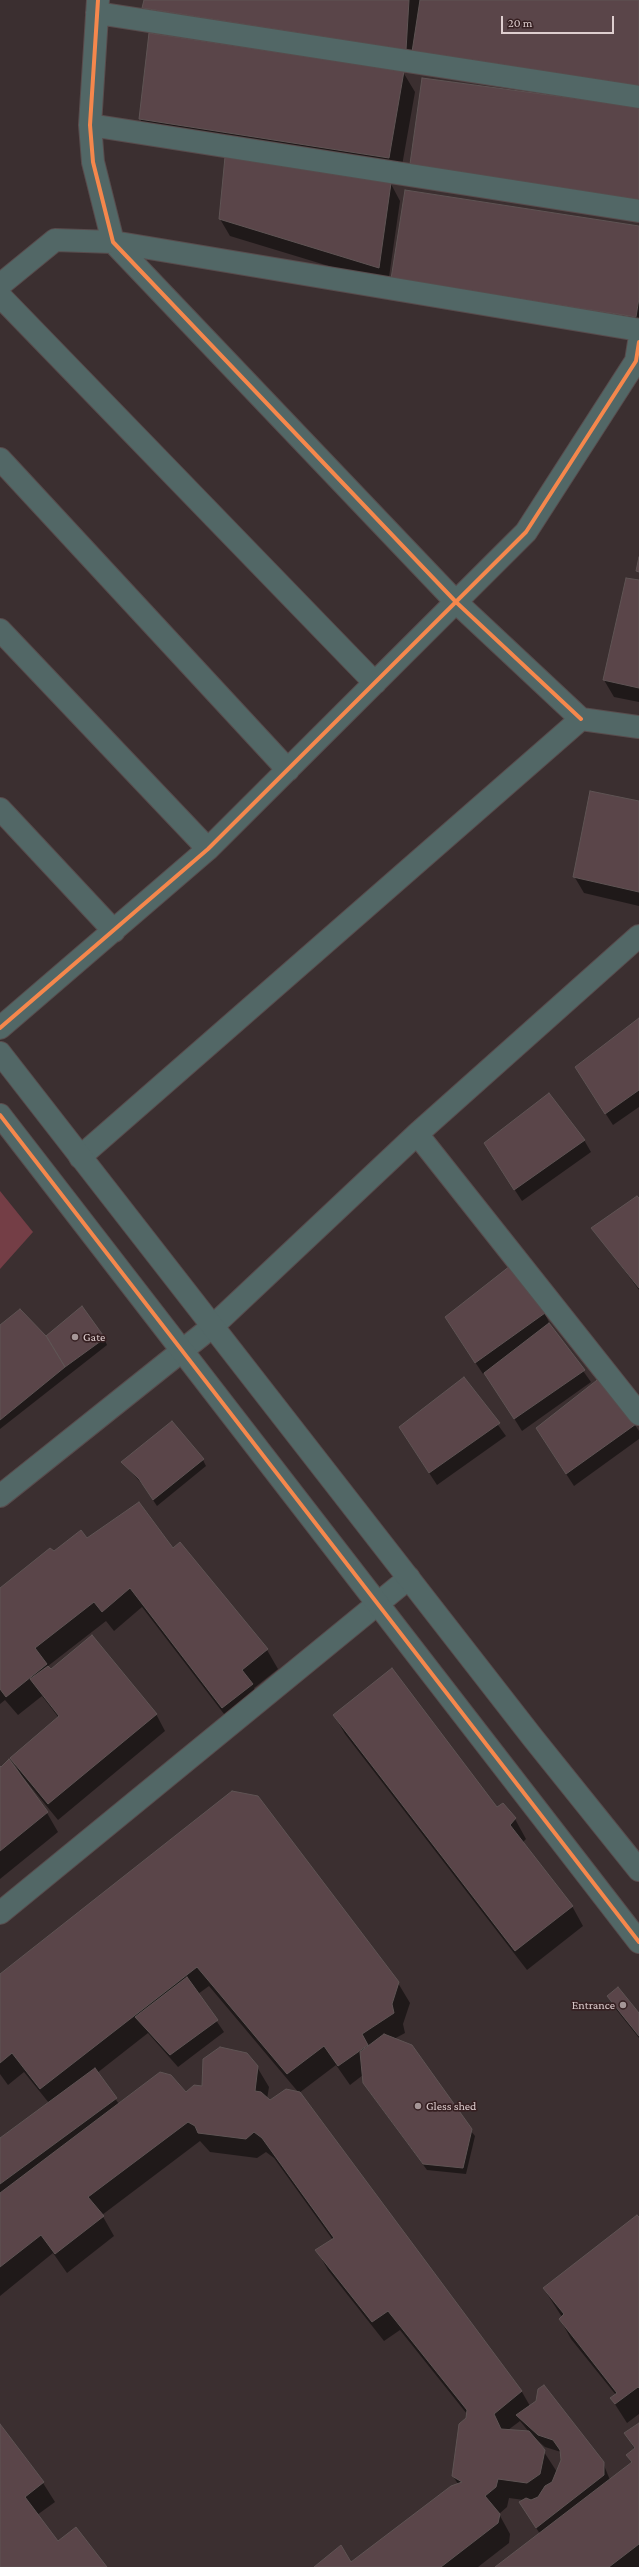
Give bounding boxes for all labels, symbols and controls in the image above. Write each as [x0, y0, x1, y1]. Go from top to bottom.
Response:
scale bar [503, 8, 616, 34]
text: 20 m [508, 16, 532, 30]
place label: Gate [83, 1330, 105, 1344]
marker: Gate [70, 1332, 80, 1342]
place label: Entrance [572, 1998, 615, 2012]
marker: Entrance [618, 2000, 628, 2010]
place label: Gless shed [426, 2099, 476, 2113]
marker: Gless shed [413, 2101, 423, 2111]

